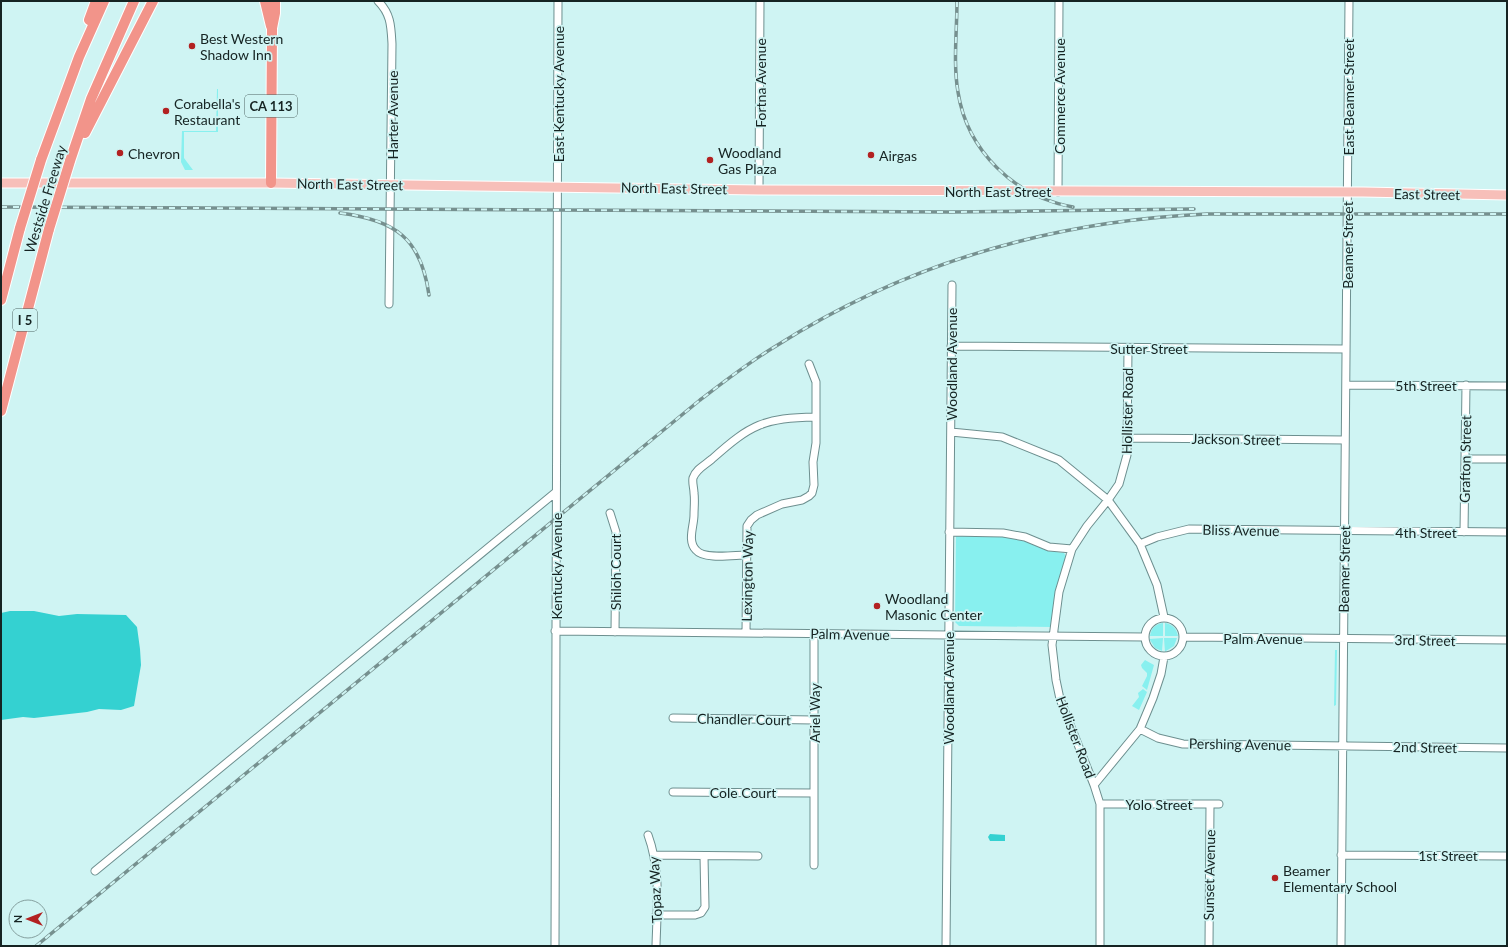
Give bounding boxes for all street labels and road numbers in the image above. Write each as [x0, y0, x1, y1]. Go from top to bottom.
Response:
street label: East Kentucky Avenue [550, 26, 567, 162]
street label: Fortna Avenue [752, 38, 769, 128]
street label: Commerce Avenue [1051, 38, 1068, 154]
street label: East Beamer Street [1340, 38, 1357, 156]
street label: Harter Avenue [384, 70, 401, 160]
road number: CA 113 [245, 95, 297, 117]
street label: Westside Freeway [20, 142, 70, 255]
street label: North East Street [297, 175, 403, 193]
street label: North East Street [621, 179, 727, 197]
street label: North East Street [945, 183, 1051, 200]
street label: East Street [1394, 185, 1460, 203]
street label: Beamer Street [1339, 201, 1356, 289]
street label: Woodland Avenue [943, 308, 960, 420]
road number: I 5 [13, 309, 37, 331]
street label: Sutter Street [1110, 340, 1188, 357]
street label: Hollister Road [1118, 368, 1136, 454]
street label: 5th Street [1395, 377, 1457, 394]
street label: Grafton Street [1456, 415, 1474, 503]
street label: Jackson Street [1192, 430, 1280, 448]
street label: Kentucky Avenue [548, 513, 565, 619]
street label: Bliss Avenue [1202, 521, 1280, 539]
street label: 4th Street [1395, 524, 1457, 541]
street label: Beamer Street [1335, 525, 1353, 613]
street label: Lexington Way [738, 529, 756, 622]
street label: Shiloh Court [607, 534, 624, 610]
street label: Palm Avenue [810, 625, 890, 643]
street label: Palm Avenue [1223, 630, 1303, 647]
street label: 3rd Street [1394, 631, 1456, 649]
street label: Woodland Avenue [940, 632, 957, 744]
street label: Ariel Way [806, 682, 823, 743]
street label: Hollister Road [1053, 694, 1099, 780]
street label: Chandler Court [697, 710, 791, 728]
street label: Pershing Avenue [1189, 735, 1291, 753]
street label: 2nd Street [1393, 738, 1457, 756]
street label: Cole Court [710, 784, 776, 801]
street label: Yolo Street [1126, 796, 1192, 813]
street label: Sunset Avenue [1200, 829, 1218, 921]
street label: 1st Street [1418, 847, 1478, 864]
street label: Topaz Way [645, 855, 665, 924]

